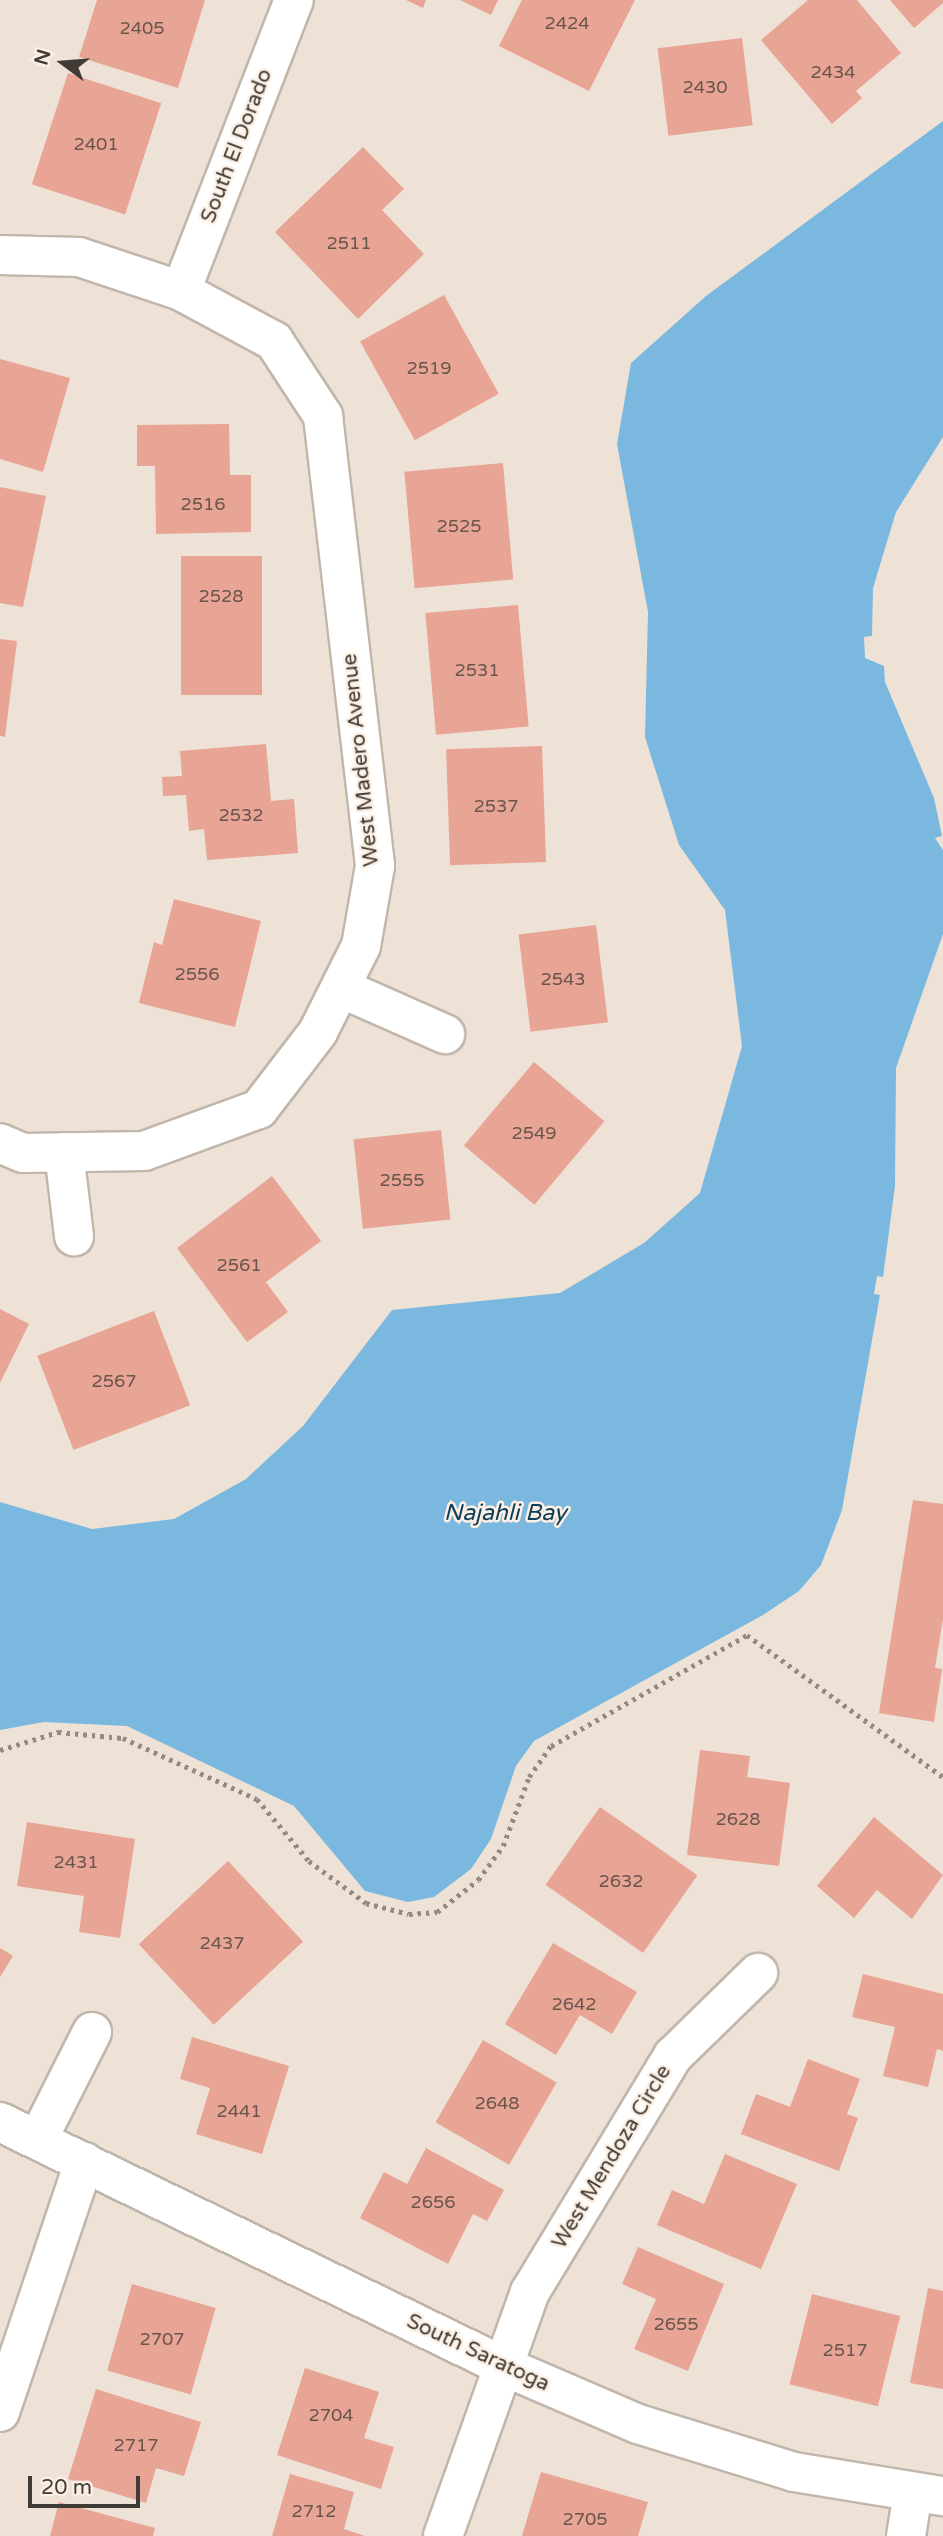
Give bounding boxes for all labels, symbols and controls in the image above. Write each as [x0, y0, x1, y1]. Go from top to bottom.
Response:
house number: 2424 [544, 12, 590, 34]
house number: 2405 [119, 17, 165, 39]
north arrow [28, 28, 98, 98]
text: N [30, 47, 55, 68]
house number: 2434 [810, 61, 856, 83]
street label: South El Dorado [196, 65, 278, 227]
house number: 2430 [682, 76, 728, 98]
house number: 2401 [73, 133, 119, 155]
house number: 2511 [326, 232, 372, 254]
house number: 2519 [406, 357, 452, 379]
house number: 2516 [180, 493, 226, 515]
house number: 2525 [436, 515, 482, 537]
house number: 2528 [198, 585, 244, 607]
street label: West Madero Avenue [337, 652, 385, 868]
house number: 2531 [454, 659, 500, 681]
house number: 2537 [473, 795, 519, 817]
house number: 2532 [218, 804, 264, 826]
house number: 2556 [174, 963, 220, 985]
house number: 2543 [540, 968, 586, 990]
house number: 2549 [511, 1122, 557, 1144]
house number: 2555 [379, 1169, 425, 1191]
house number: 2561 [216, 1254, 262, 1276]
house number: 2567 [91, 1370, 137, 1392]
water label: Najahli Bay [444, 1499, 566, 1527]
house number: 2628 [715, 1808, 761, 1830]
house number: 2431 [53, 1851, 99, 1873]
house number: 2632 [598, 1870, 644, 1892]
house number: 2437 [199, 1932, 245, 1954]
house number: 2642 [551, 1993, 597, 2015]
street label: West Mendoza Circle [547, 2061, 677, 2253]
house number: 2648 [474, 2092, 520, 2114]
house number: 2441 [216, 2100, 262, 2122]
house number: 2656 [410, 2191, 456, 2213]
street label: South Saratoga [403, 2309, 553, 2397]
house number: 2655 [653, 2313, 699, 2335]
house number: 2707 [139, 2328, 185, 2350]
house number: 2517 [822, 2339, 868, 2361]
house number: 2704 [308, 2404, 354, 2426]
house number: 2717 [113, 2434, 159, 2456]
scale bar [32, 2462, 144, 2506]
text: 20 m [41, 2475, 92, 2500]
house number: 2712 [291, 2500, 337, 2522]
house number: 2705 [562, 2508, 608, 2530]

